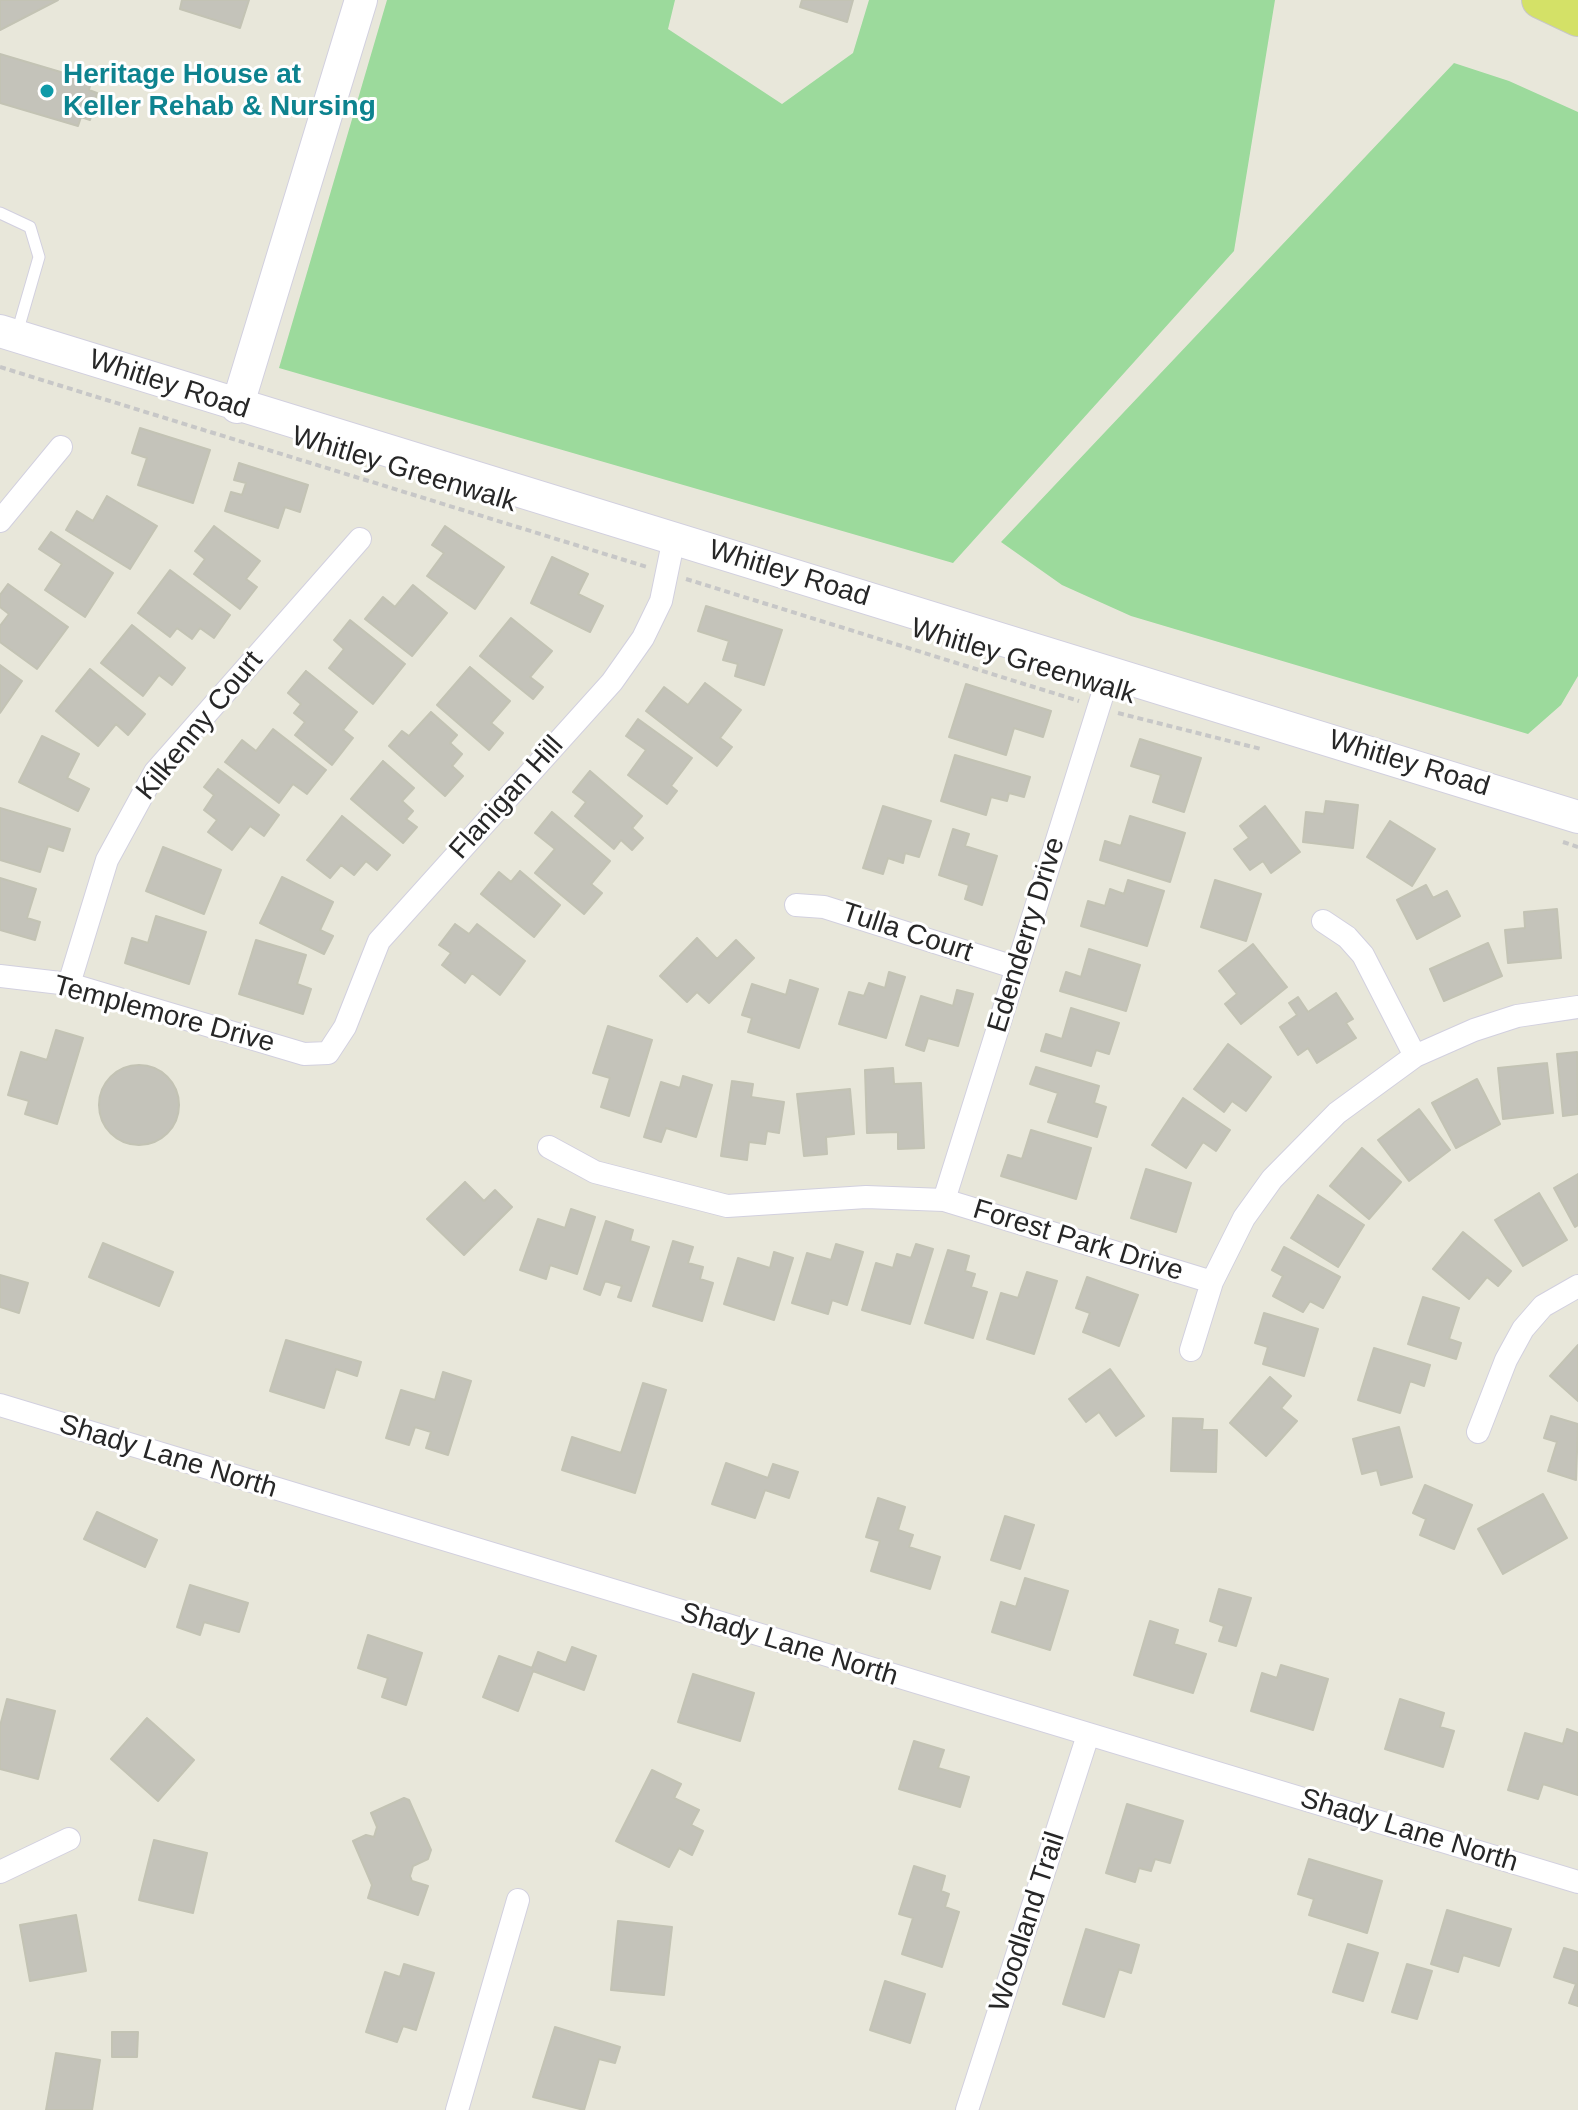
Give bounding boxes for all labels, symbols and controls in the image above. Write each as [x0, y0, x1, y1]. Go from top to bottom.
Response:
place label: Heritage House at Keller Rehab & Nursing [63, 58, 376, 124]
marker: Heritage House at Keller Rehab & Nursing [38, 82, 56, 100]
street label: Whitley Road [85, 343, 253, 427]
street label: Whitley Greenwalk [287, 420, 521, 520]
street label: Whitley Road [704, 534, 874, 614]
street label: Whitley Greenwalk [906, 612, 1140, 712]
street label: Kilkenny Court [130, 645, 270, 807]
street label: Whitley Road [1324, 724, 1494, 804]
street label: Flanigan Hill [443, 730, 571, 866]
street label: Edenderry Drive [981, 833, 1073, 1037]
street label: Tulla Court [837, 896, 977, 970]
street label: Templemore Drive [50, 969, 278, 1061]
street label: Forest Park Drive [969, 1193, 1187, 1289]
street label: Shady Lane North [55, 1408, 281, 1506]
street label: Shady Lane North [676, 1596, 902, 1694]
street label: Shady Lane North [1296, 1782, 1522, 1880]
street label: Woodland Trail [983, 1828, 1073, 2016]

